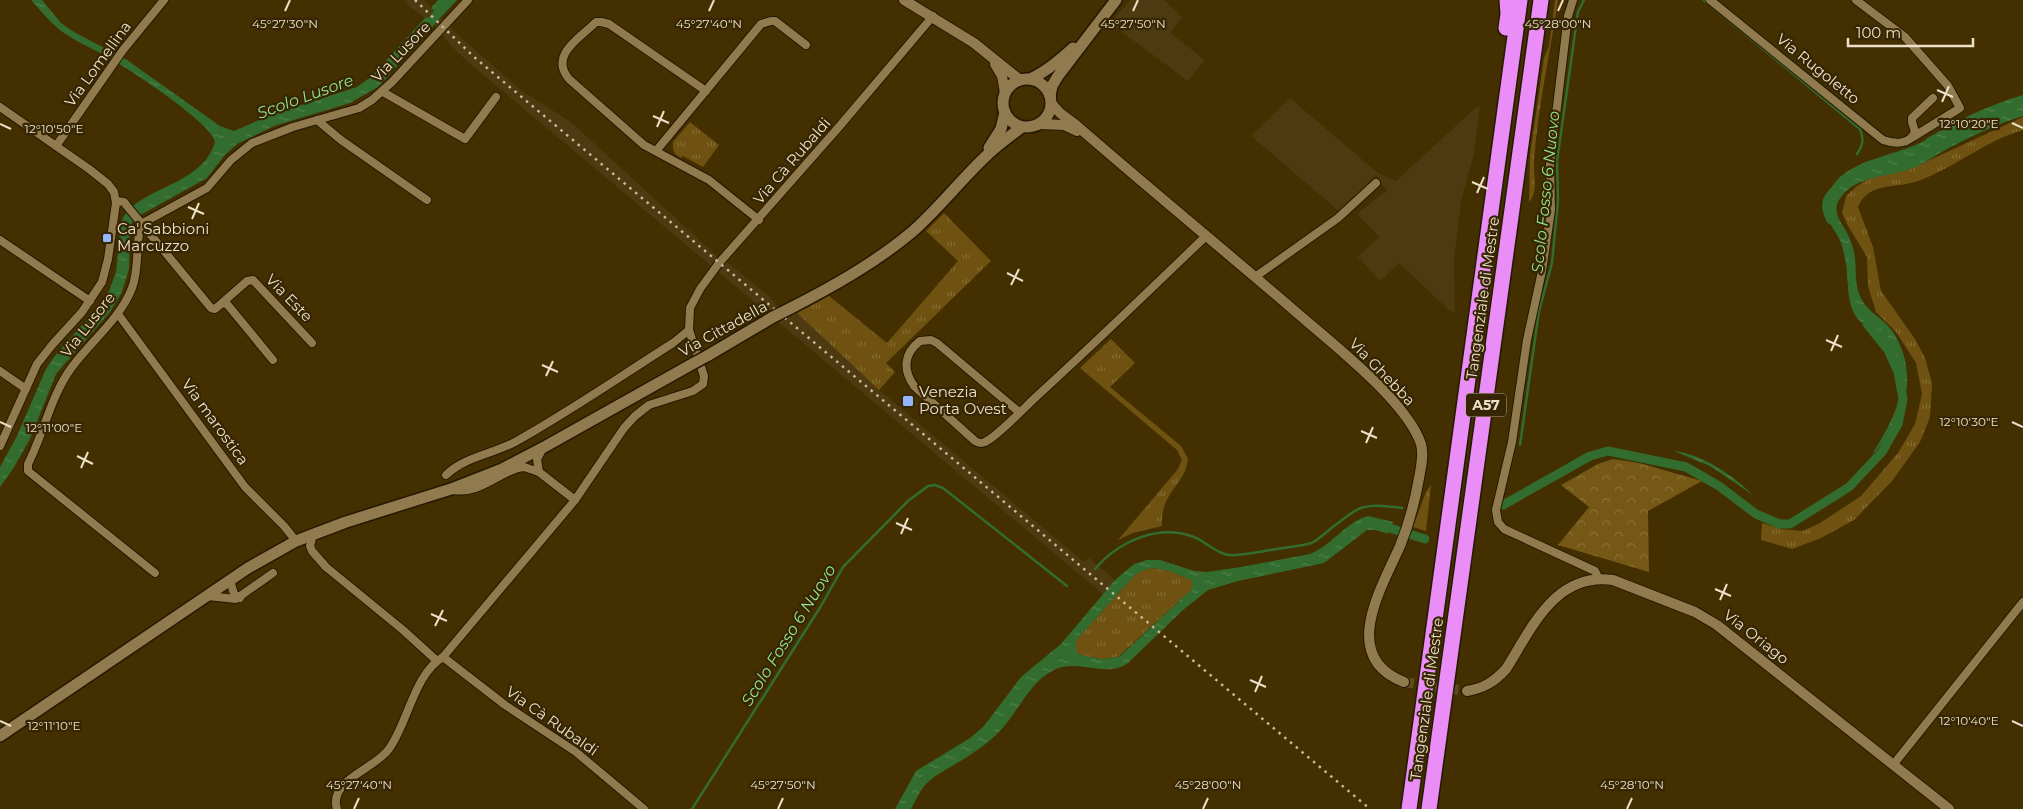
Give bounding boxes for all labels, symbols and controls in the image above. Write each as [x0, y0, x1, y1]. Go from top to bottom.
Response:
scale bar [1848, 15, 1973, 47]
text: 45°27'30"N [252, 16, 318, 31]
text: 45°27'40"N [676, 16, 742, 31]
text: 45°27'50"N [1100, 16, 1166, 31]
text: 45°28'00"N [1524, 16, 1592, 31]
street label: Via Lomellina [60, 17, 135, 110]
street label: Via Lusore [367, 17, 434, 86]
text: 100 m [1856, 23, 1901, 42]
street label: Via Rugoletto [1773, 29, 1864, 108]
water label: Scolo Lusore [254, 70, 356, 123]
water label: Scolo Fosso 6 Nuovo [1528, 110, 1563, 274]
street label: Via Cà Rubaldi [749, 114, 834, 208]
text: 12°10'20"E [1939, 116, 1999, 131]
text: 12°10'50"E [25, 121, 83, 136]
street label: Tangenziale di Mestre [1462, 215, 1503, 380]
place label: Ca' Sabbioni Marcuzzo [117, 219, 209, 255]
marker: Ca' Sabbioni Marcuzzo [101, 232, 113, 244]
street label: Via Este [262, 270, 317, 326]
street label: Via Lusore [56, 288, 119, 361]
street label: Via Cittadella [675, 296, 770, 361]
street label: Via Ghebba [1345, 334, 1419, 410]
street label: Via marostica [178, 375, 253, 468]
place label: Venezia Porta Ovest [919, 382, 1007, 418]
marker: Venezia Porta Ovest [901, 394, 915, 408]
road number: A57 [1466, 394, 1506, 416]
text: 12°10'30"E [1940, 414, 1999, 429]
text: 12°11'00"E [26, 420, 82, 435]
water label: Scolo Fosso 6 Nuovo [737, 561, 840, 709]
street label: Via Oriago [1720, 605, 1793, 668]
street label: Tangenziale di Mestre [1406, 616, 1447, 781]
street label: Via Cà Rubaldi [502, 682, 602, 759]
text: 12°10'40"E [1939, 713, 1999, 728]
text: 12°11'10"E [27, 718, 81, 733]
text: 45°27'40"N [326, 777, 392, 792]
text: 45°27'50"N [750, 777, 816, 792]
text: 45°28'00"N [1174, 777, 1242, 792]
text: 45°28'10"N [1600, 777, 1664, 792]

